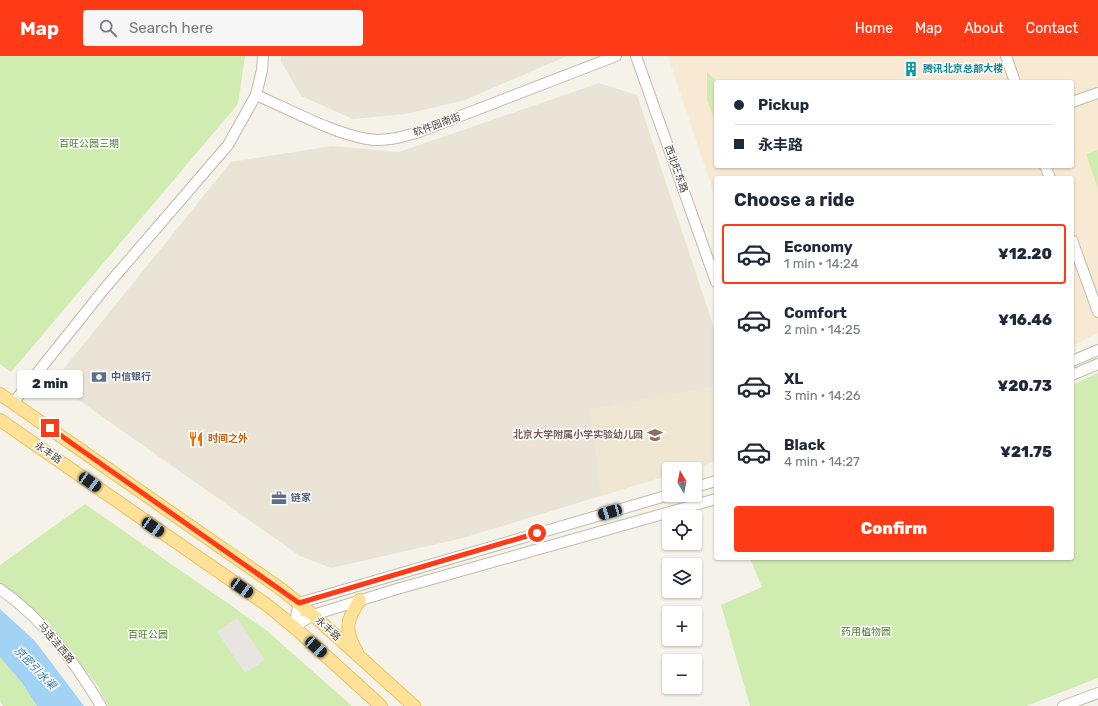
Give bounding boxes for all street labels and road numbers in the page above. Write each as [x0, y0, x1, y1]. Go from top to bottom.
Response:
street label: 软件园南街 [411, 111, 463, 139]
street label: 西北旺东路 [662, 143, 690, 195]
street label: 永丰路 [32, 439, 64, 467]
street label: 永丰路 [313, 614, 343, 644]
street label: 马连洼西路 [35, 620, 77, 666]

